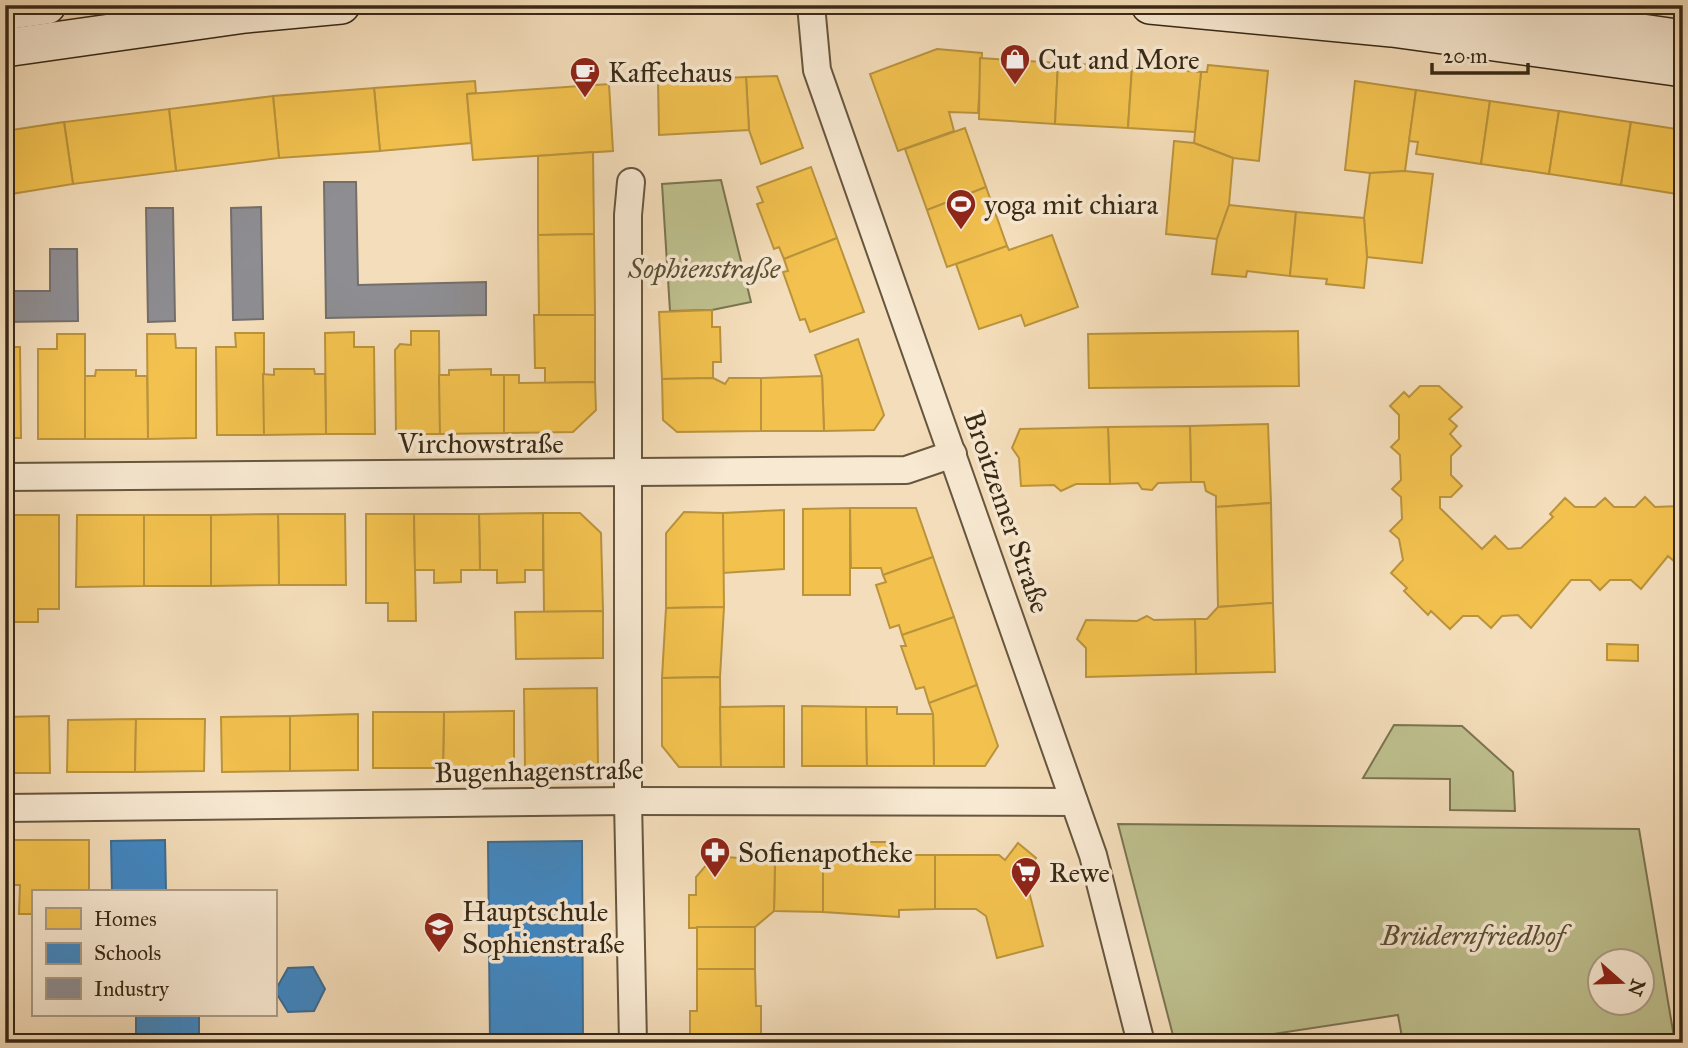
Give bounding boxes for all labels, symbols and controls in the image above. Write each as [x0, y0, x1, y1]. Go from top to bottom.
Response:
scale bar [1432, 32, 1529, 76]
shop icon: Cut and More [998, 42, 1032, 86]
place label: Cut and More [1038, 42, 1200, 77]
text: 20 m [1443, 43, 1488, 69]
cafe icon: Kaffeehaus [568, 55, 602, 99]
place label: Kaffeehaus [608, 55, 732, 90]
sports icon: yoga mit chiara [944, 187, 978, 231]
place label: yoga mit chiara [984, 187, 1159, 222]
park label: Sophienstraße [627, 251, 781, 286]
street label: Broitzemer Straße [956, 406, 1058, 618]
street label: Virchowstraße [397, 426, 564, 461]
street label: Bugenhagenstraße [434, 752, 644, 790]
pharmacy icon: Sofienapotheke [698, 835, 732, 879]
place label: Sofienapotheke [738, 835, 913, 870]
supermarket icon: Rewe [1009, 855, 1043, 899]
place label: Rewe [1049, 855, 1110, 890]
legend [32, 890, 276, 1016]
place label: Hauptschule Sophienstraße [462, 894, 625, 961]
text: Homes [94, 906, 157, 932]
school or university icon: Hauptschule Sophienstraße [422, 910, 456, 954]
park label: Brüdernfriedhof [1379, 918, 1573, 953]
text: Schools [94, 940, 161, 966]
north arrow [1586, 946, 1656, 1016]
text: Industry [94, 976, 170, 1002]
text: N [1623, 976, 1650, 999]

